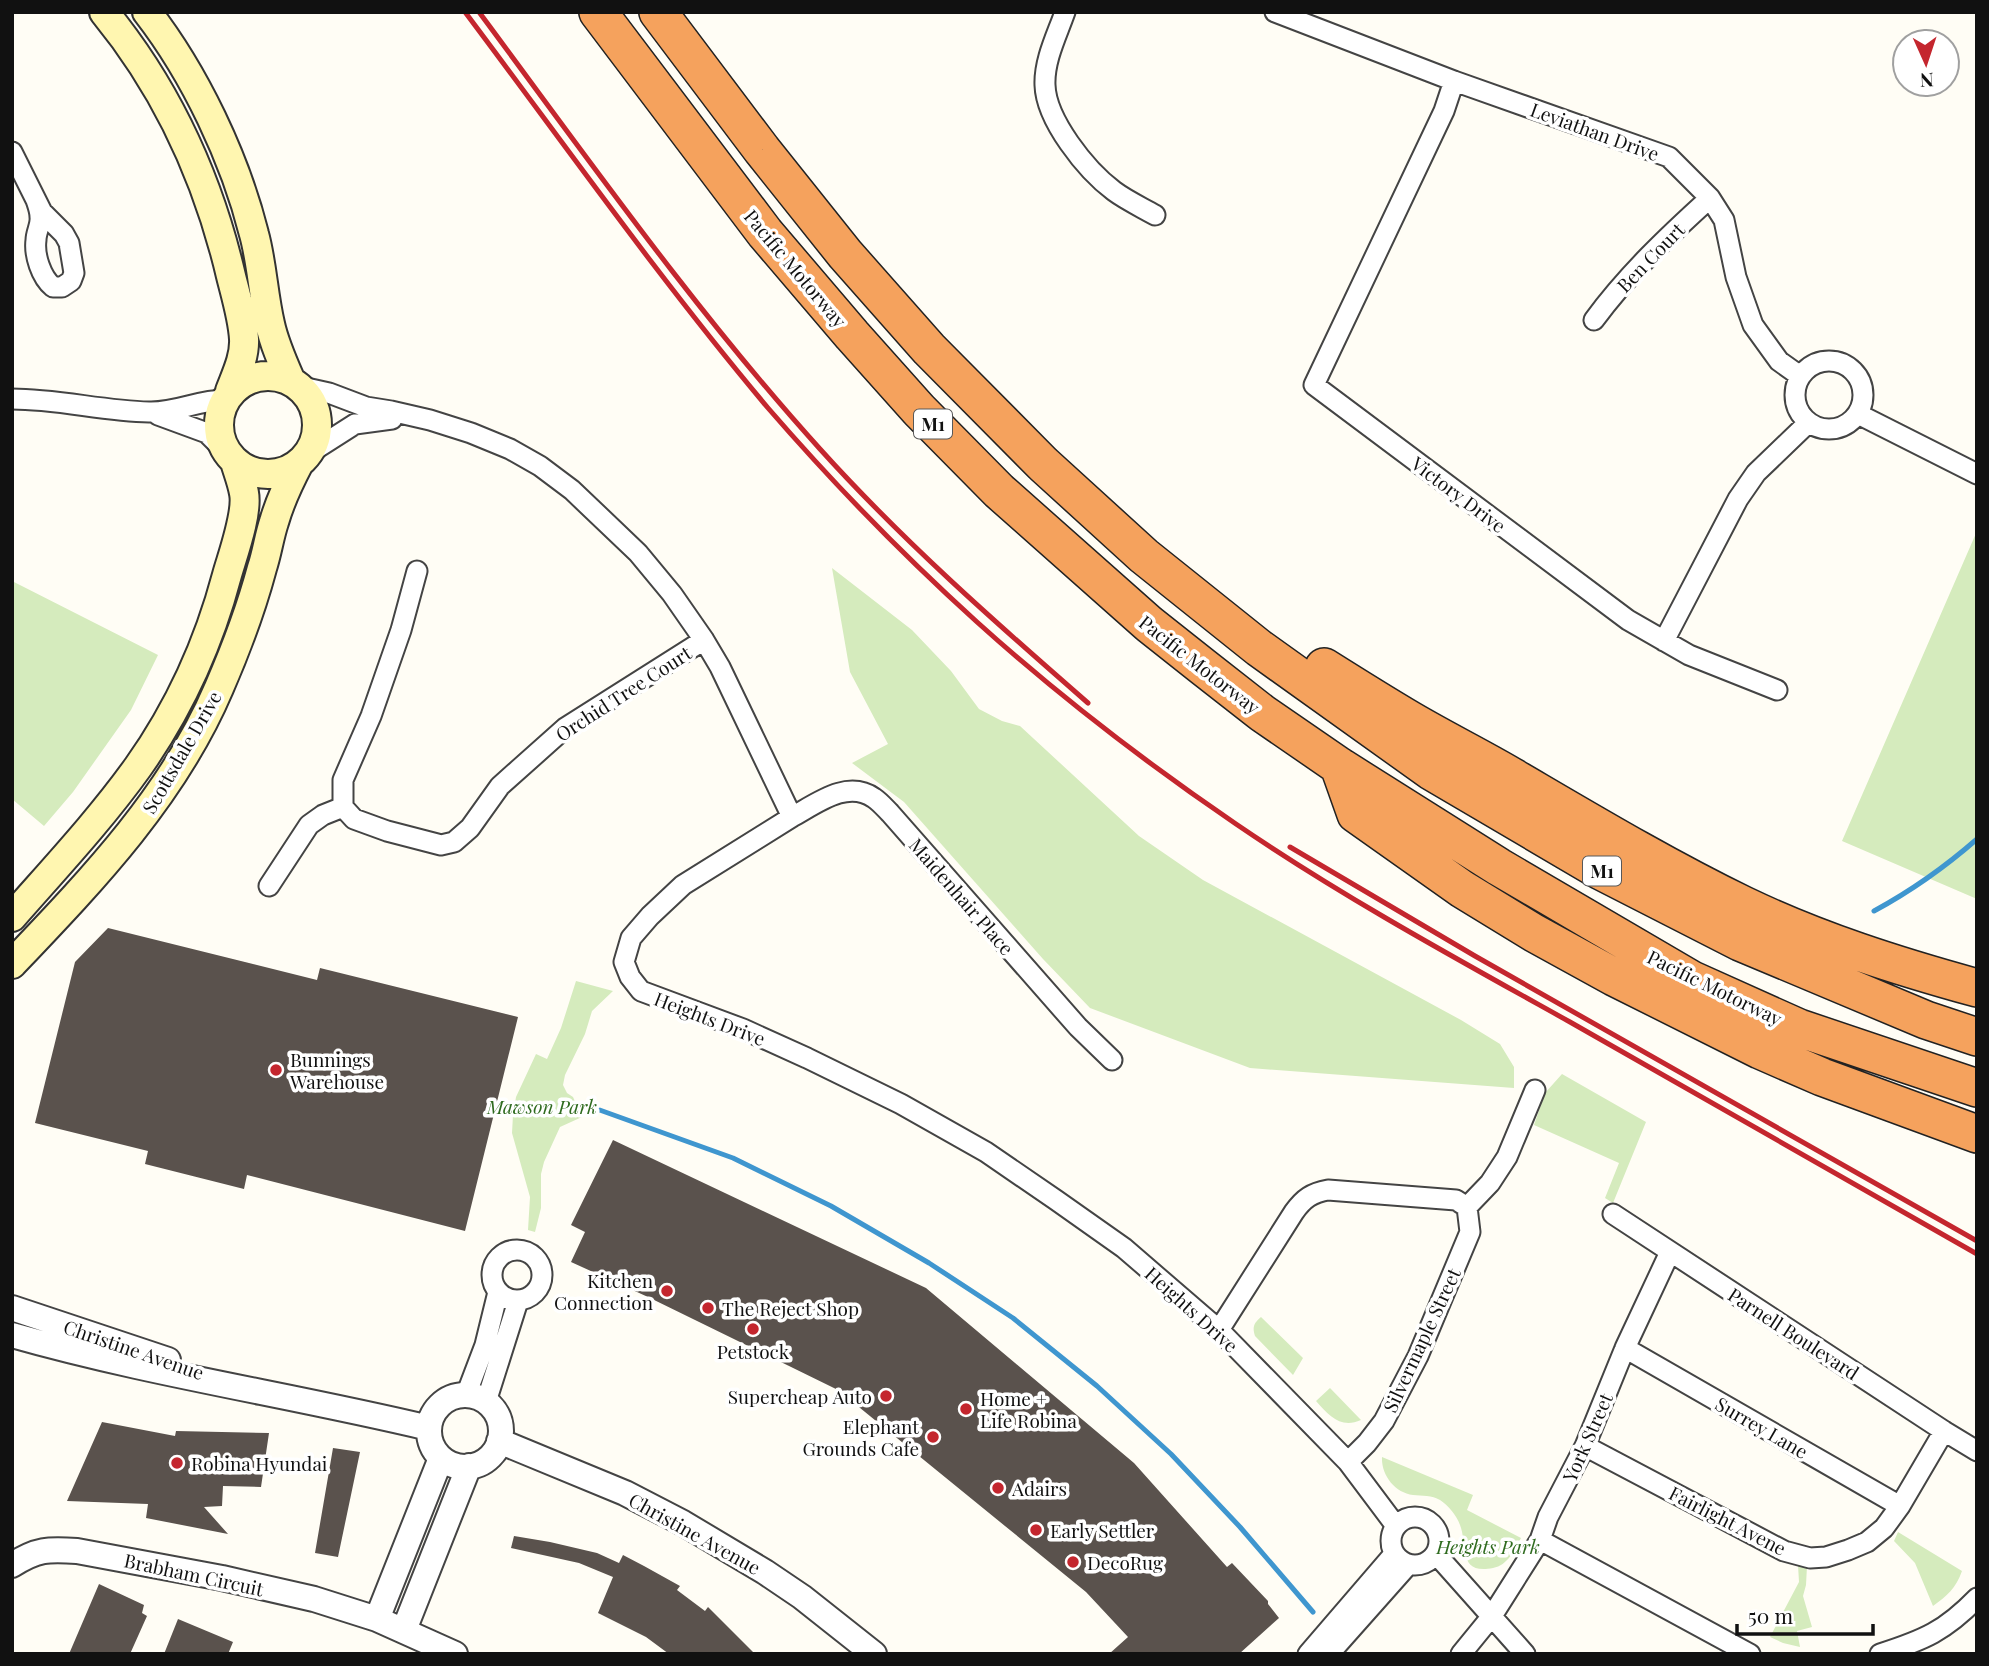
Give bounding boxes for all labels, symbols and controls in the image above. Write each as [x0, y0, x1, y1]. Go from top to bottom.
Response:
north arrow [1891, 28, 1961, 98]
text: N [1919, 68, 1934, 94]
street label: Leviathan Drive [1527, 96, 1663, 166]
street label: Pacific Motorway [739, 203, 853, 333]
street label: Ben Court [1610, 216, 1690, 297]
road number: M1 [914, 410, 952, 438]
street label: Victory Drive [1406, 449, 1512, 538]
street label: Pacific Motorway [1134, 609, 1266, 720]
street label: Orchid Tree Court [550, 639, 696, 747]
street label: Scottsdale Drive [135, 686, 227, 818]
street label: Maidenhair Place [904, 832, 1020, 960]
road number: M1 [1583, 856, 1621, 886]
street label: Pacific Motorway [1643, 943, 1787, 1031]
street label: Heights Drive [651, 985, 769, 1051]
place label: Bunnings Warehouse [289, 1046, 384, 1094]
marker: Bunnings Warehouse [268, 1062, 284, 1078]
park label: Mawson Park [486, 1093, 597, 1119]
street label: Heights Drive [1140, 1260, 1244, 1358]
street label: Silvermaple Street [1376, 1263, 1466, 1416]
place label: Kitchen Connection [554, 1267, 654, 1315]
street label: Parnell Boulevard [1723, 1281, 1865, 1385]
marker: Kitchen Connection [659, 1283, 675, 1299]
place label: The Reject Shop [722, 1295, 859, 1321]
marker: The Reject Shop [700, 1300, 716, 1316]
street label: Christine Avenue [60, 1313, 208, 1385]
marker: Petstock [745, 1321, 761, 1337]
place label: Petstock [717, 1338, 790, 1364]
place label: Supercheap Auto [728, 1383, 872, 1409]
place label: Home + Life Robina [980, 1385, 1077, 1433]
marker: Supercheap Auto [878, 1388, 894, 1404]
street label: York Street [1556, 1388, 1618, 1486]
street label: Surrey Lane [1711, 1390, 1813, 1464]
marker: Home + Life Robina [958, 1401, 974, 1417]
place label: Elephant Grounds Cafe [802, 1413, 919, 1461]
marker: Elephant Grounds Cafe [925, 1429, 941, 1445]
place label: Robina Hyundai [191, 1450, 328, 1476]
marker: Robina Hyundai [169, 1455, 185, 1471]
place label: Adairs [1011, 1475, 1067, 1501]
street label: Fairlight Avene [1665, 1479, 1791, 1561]
marker: Adairs [990, 1480, 1006, 1496]
street label: Christine Avenue [625, 1486, 765, 1580]
place label: Early Settler [1050, 1517, 1155, 1543]
marker: Early Settler [1028, 1522, 1044, 1538]
park label: Heights Park [1435, 1533, 1540, 1559]
street label: Brabham Circuit [122, 1547, 266, 1602]
place label: DecoRug [1087, 1549, 1163, 1575]
marker: DecoRug [1065, 1554, 1081, 1570]
scale bar [1737, 1592, 1874, 1636]
text: 50 m [1748, 1601, 1794, 1629]

